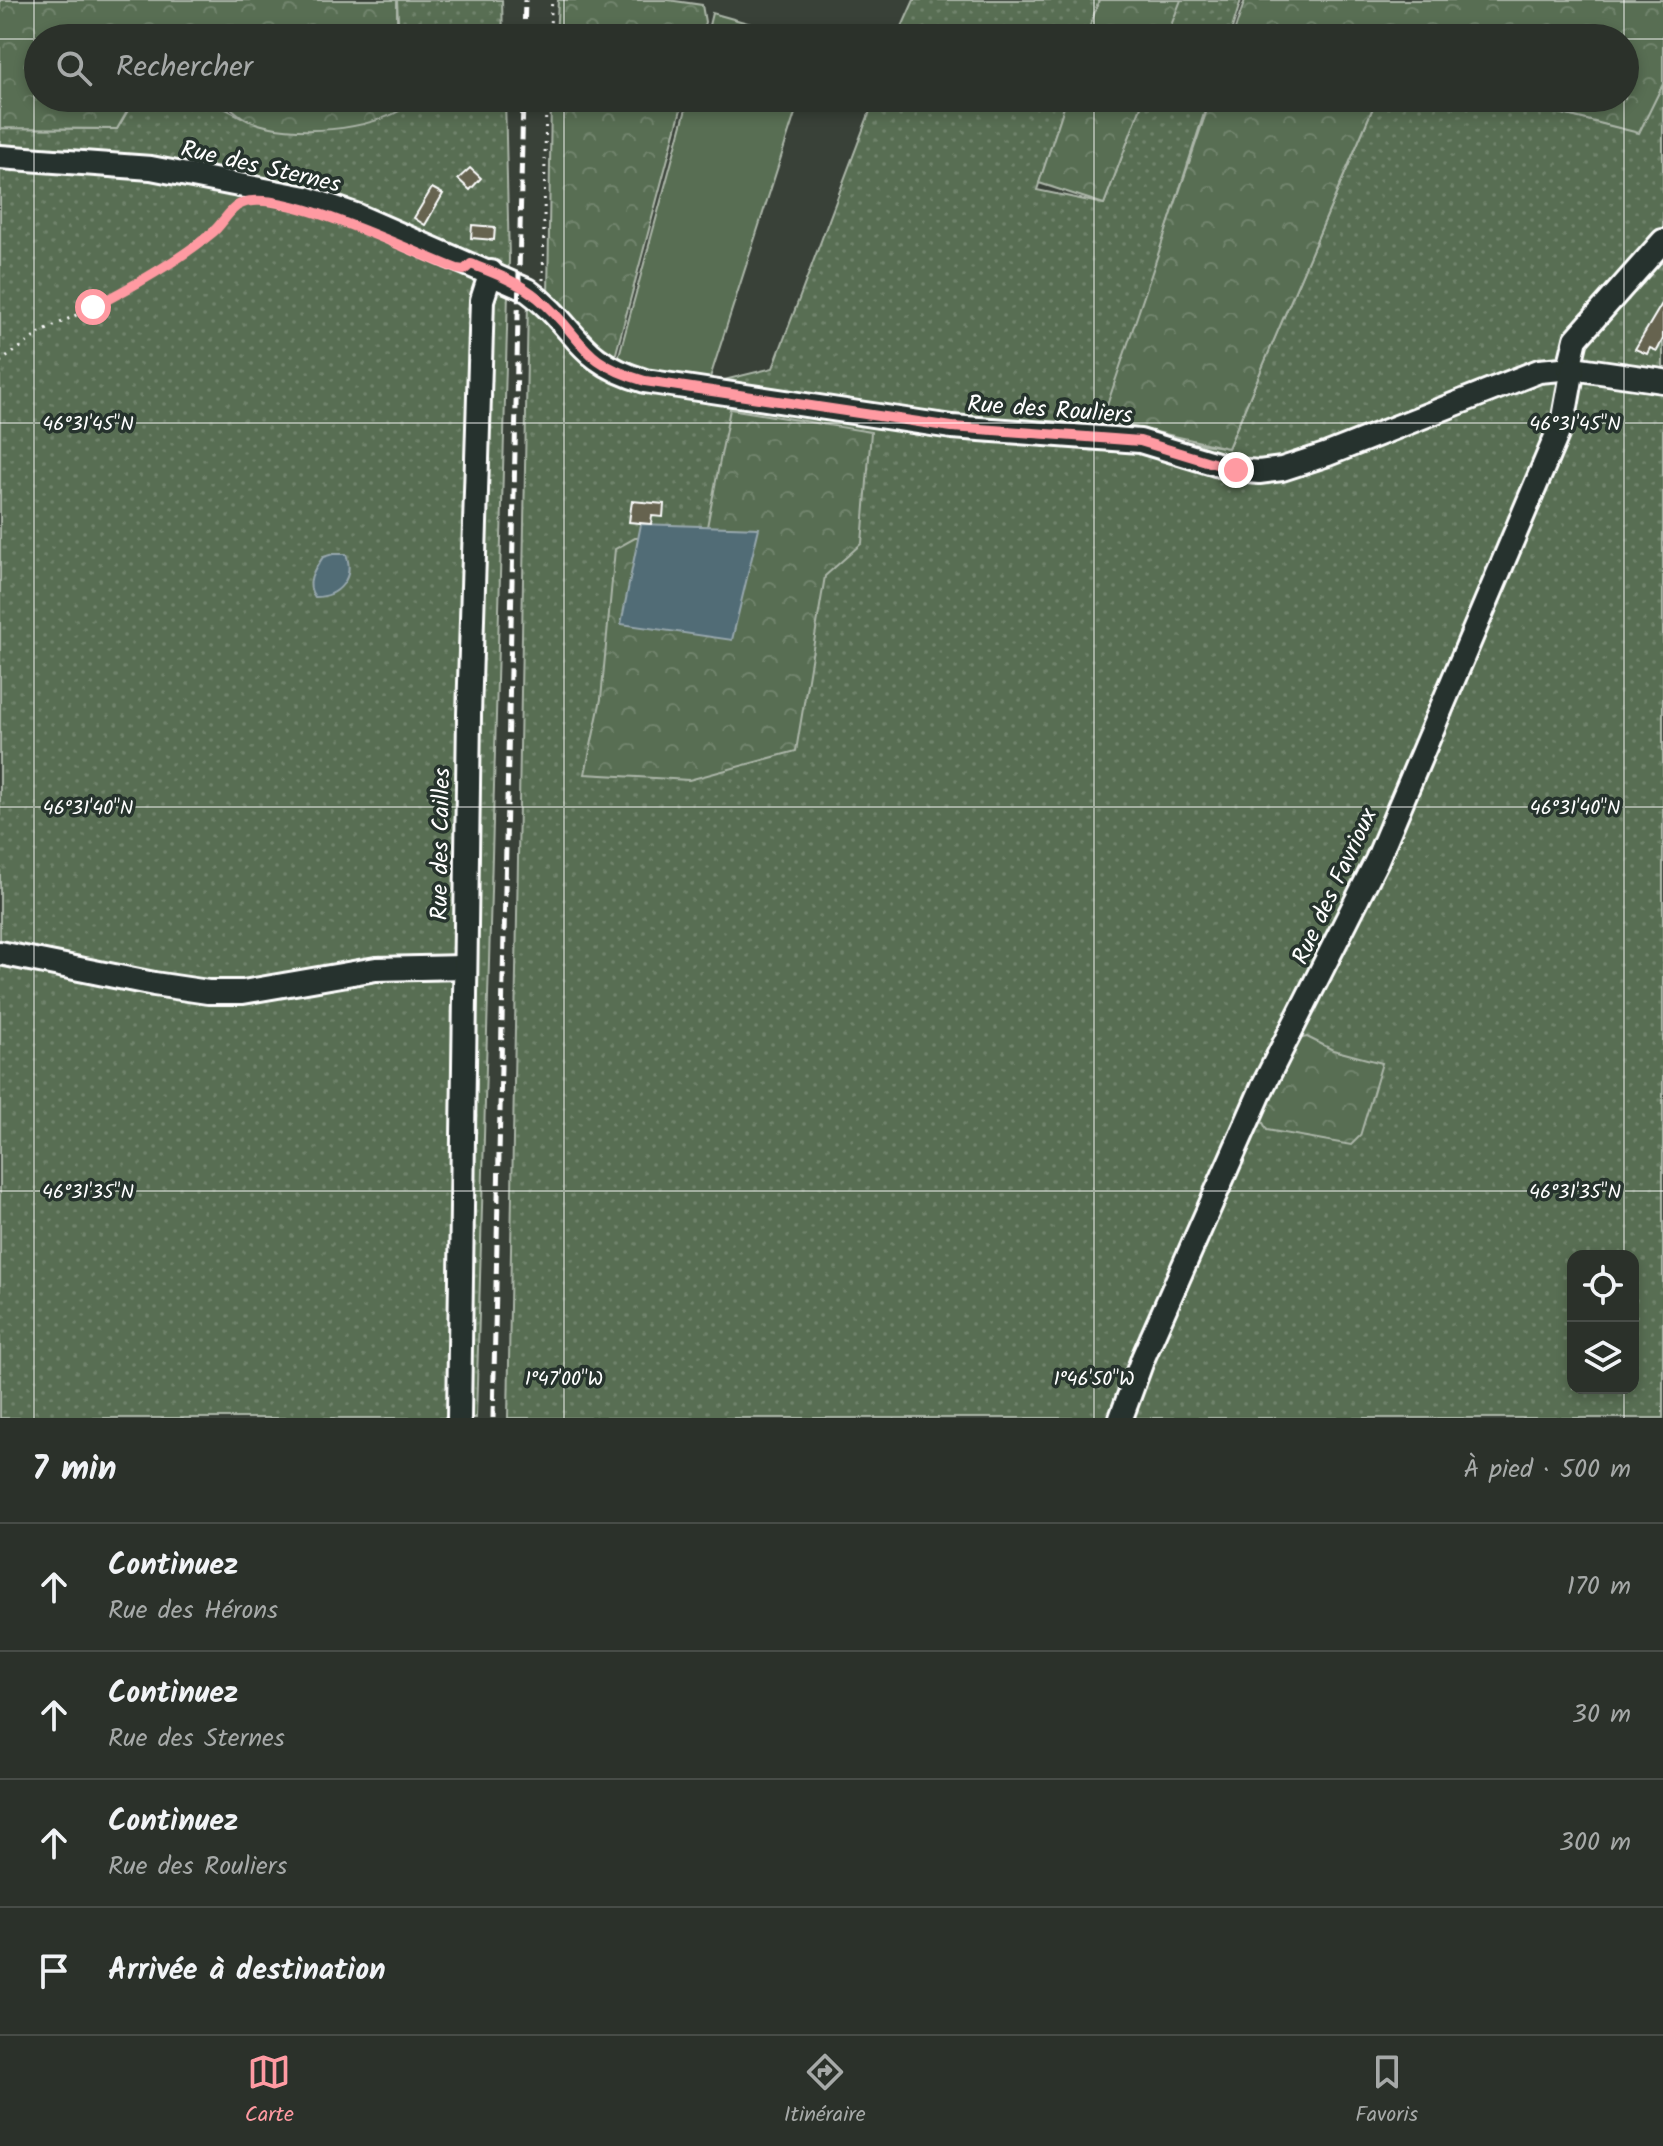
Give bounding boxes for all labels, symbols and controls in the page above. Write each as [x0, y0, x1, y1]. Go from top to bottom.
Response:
search box [24, 24, 1639, 112]
text: Rechercher [116, 44, 253, 92]
icon: search [52, 46, 96, 90]
street label: Rue des Sternes [177, 130, 345, 205]
route start [75, 289, 111, 325]
street label: Rue des Rouliers [966, 385, 1134, 436]
text: 46°31'45"N [42, 409, 134, 441]
text: 46°31'45"N [1529, 409, 1621, 441]
route end [1218, 452, 1254, 488]
street label: Rue des Cailles [421, 767, 462, 921]
text: 46°31'40"N [43, 793, 133, 825]
text: 46°31'40"N [1530, 793, 1620, 825]
street label: Rue des Favrioux [1282, 801, 1389, 971]
text: 46°31'35"N [42, 1177, 134, 1209]
text: 46°31'35"N [1529, 1177, 1621, 1209]
map controls [1567, 1250, 1639, 1394]
button: locate [1567, 1250, 1639, 1322]
button: layers [1567, 1322, 1639, 1394]
text: 1°47'00"W [525, 1364, 603, 1396]
text: 1°46'50"W [1053, 1364, 1135, 1396]
text: 7 min [32, 1443, 117, 1497]
text: À pied · 500 m [1463, 1449, 1631, 1491]
text: Continuez [108, 1542, 238, 1590]
icon: ahead [32, 1565, 76, 1609]
text: 170 m [1567, 1566, 1631, 1608]
text: Rue des Hérons [108, 1590, 278, 1632]
text: Continuez [108, 1670, 238, 1718]
icon: ahead [32, 1693, 76, 1737]
text: 30 m [1572, 1694, 1631, 1736]
text: Rue des Sternes [108, 1718, 285, 1760]
text: Continuez [108, 1798, 238, 1846]
icon: ahead [32, 1821, 76, 1865]
text: 300 m [1559, 1822, 1631, 1864]
text: Rue des Rouliers [108, 1846, 287, 1888]
text: Arrivée à destination [108, 1947, 386, 1995]
icon: arrive [32, 1949, 76, 1993]
tab: Carte [245, 2050, 294, 2133]
tab: Itinéraire [784, 2050, 866, 2133]
tab: Favoris [1355, 2050, 1418, 2133]

